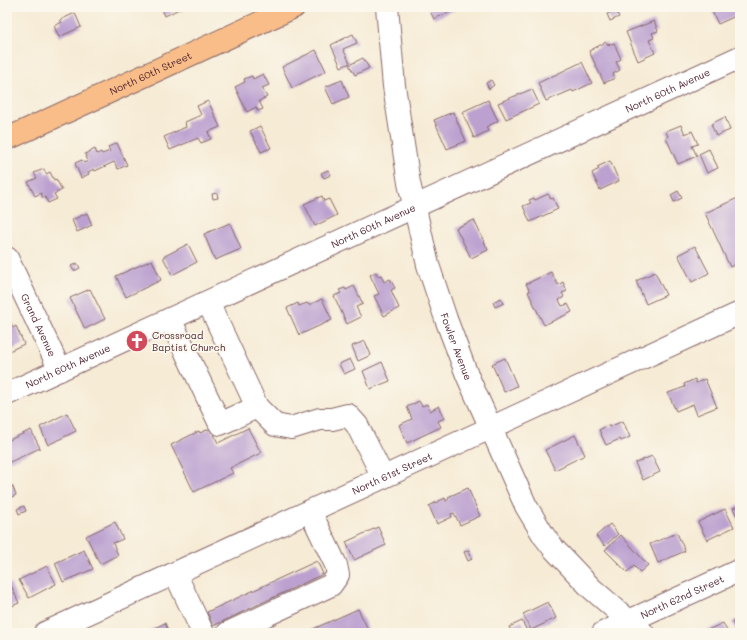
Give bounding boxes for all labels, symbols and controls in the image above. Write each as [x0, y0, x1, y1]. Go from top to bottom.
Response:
street label: North 60th Street [107, 48, 194, 98]
street label: North 60th Avenue [623, 65, 712, 116]
street label: North 60th Avenue [329, 200, 418, 251]
street label: Grand Avenue [18, 291, 60, 359]
street label: Fowler Avenue [437, 311, 475, 383]
church icon: Crossroad Baptist Church [124, 328, 150, 354]
place label: Crossroad Baptist Church [152, 328, 226, 354]
street label: North 60th Avenue [23, 340, 112, 392]
street label: North 61st Street [350, 449, 434, 498]
street label: North 62nd Street [638, 571, 726, 622]

